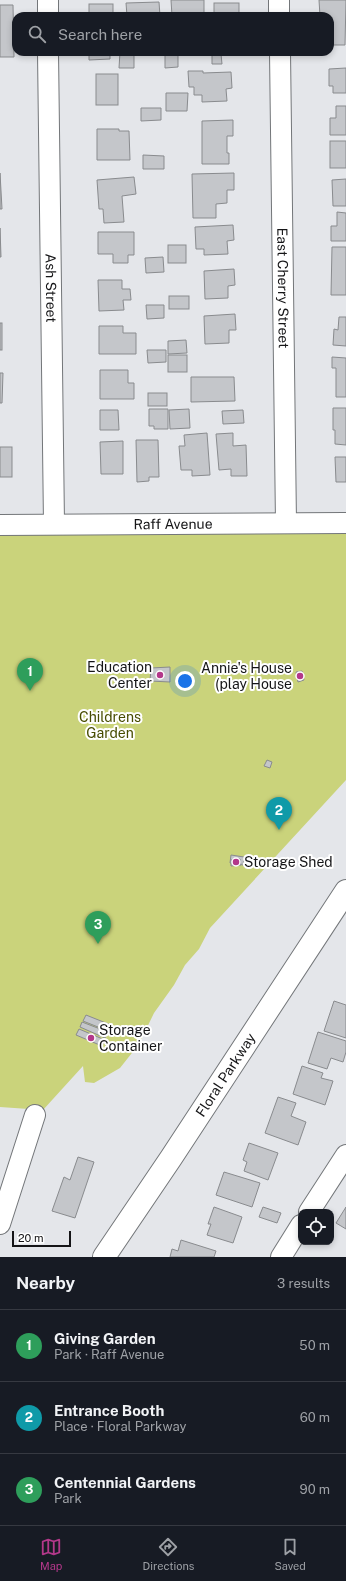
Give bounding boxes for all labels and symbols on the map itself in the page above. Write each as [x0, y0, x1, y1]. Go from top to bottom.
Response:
street label: East Cherry Street [274, 228, 292, 348]
street label: Ash Street [43, 253, 59, 323]
street label: Raff Avenue [133, 516, 213, 532]
pin: 1 [17, 658, 43, 691]
place label: Education Center [87, 659, 152, 691]
place label: Annie's House (play House [201, 660, 292, 692]
marker: Education Center [155, 670, 165, 680]
your location [175, 671, 195, 691]
marker: Annie's House (play House [295, 671, 305, 681]
park label: Childrens Garden [79, 709, 141, 741]
pin: 2 [266, 797, 292, 830]
place label: Storage Shed [244, 854, 333, 870]
marker: Storage Shed [231, 857, 241, 867]
pin: 3 [85, 911, 111, 944]
place label: Storage Container [99, 1022, 163, 1054]
street label: Floral Parkway [192, 1030, 259, 1120]
marker: Storage Container [86, 1033, 96, 1043]
scale bar [12, 1229, 71, 1248]

